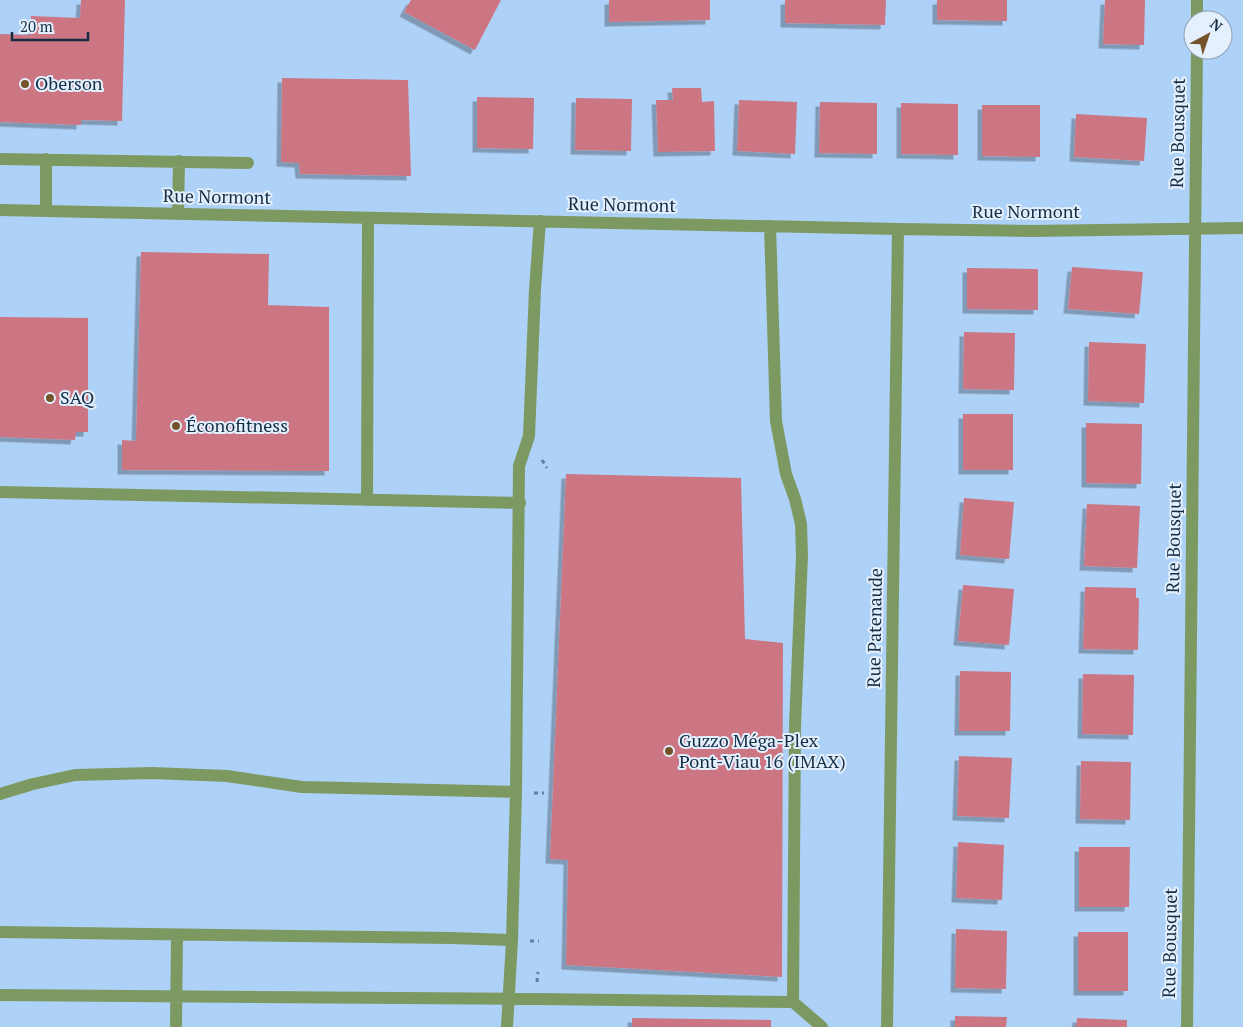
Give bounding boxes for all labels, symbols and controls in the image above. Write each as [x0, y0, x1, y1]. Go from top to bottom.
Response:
scale bar [12, 10, 89, 42]
north arrow [1183, 10, 1233, 60]
text: N [1207, 14, 1227, 36]
text: 20 m [20, 16, 53, 36]
place label: Oberson [35, 71, 103, 95]
street label: Rue Bousquet [1164, 77, 1190, 188]
marker: Oberson [19, 78, 31, 90]
street label: Rue Normont [163, 183, 272, 209]
street label: Rue Normont [568, 191, 677, 217]
street label: Rue Normont [972, 199, 1080, 223]
place label: SAQ [60, 385, 95, 409]
marker: SAQ [44, 392, 56, 404]
place label: Éconofitness [186, 413, 288, 437]
marker: Éconofitness [170, 420, 182, 432]
street label: Rue Bousquet [1160, 482, 1186, 593]
street label: Rue Patenaude [861, 568, 887, 688]
place label: Guzzo Méga-Plex Pont-Viau 16 (IMAX) [679, 728, 846, 773]
marker: Guzzo Méga-Plex Pont-Viau 16 (IMAX) [663, 745, 675, 757]
street label: Rue Bousquet [1156, 887, 1182, 998]

